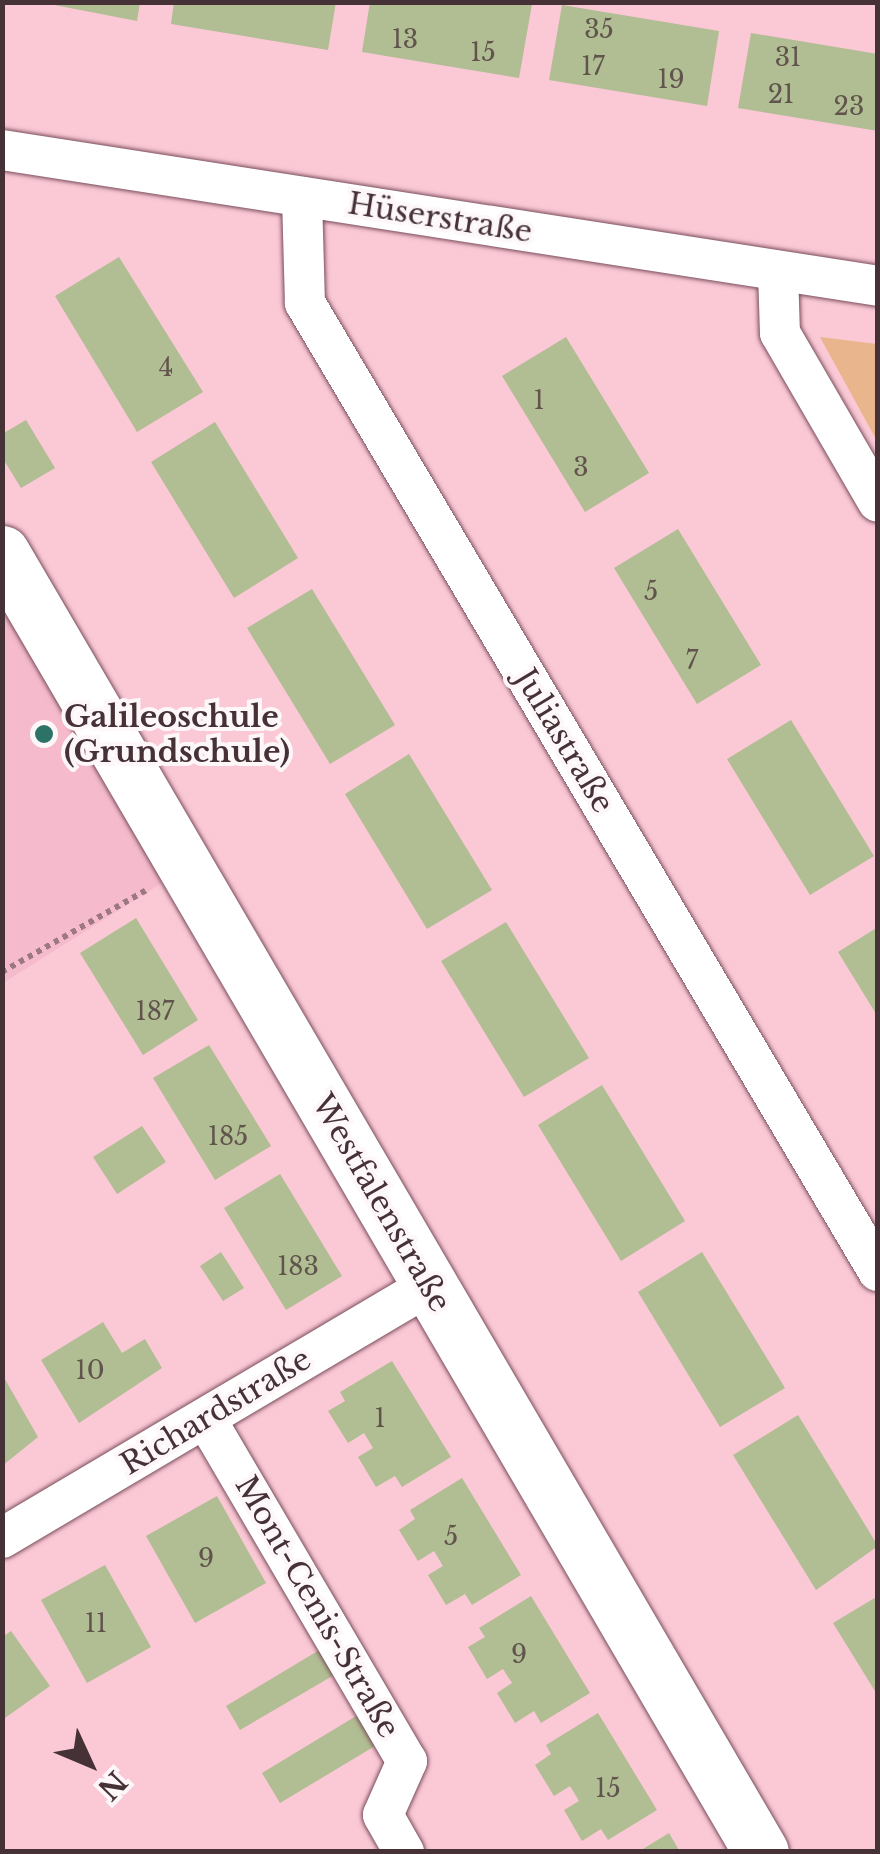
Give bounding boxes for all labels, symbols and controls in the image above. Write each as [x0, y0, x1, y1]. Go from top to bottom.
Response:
house number: 35 [584, 15, 614, 45]
house number: 13 [392, 25, 418, 55]
house number: 15 [470, 38, 496, 68]
house number: 31 [775, 43, 801, 73]
house number: 17 [581, 52, 605, 82]
house number: 19 [657, 65, 685, 95]
house number: 21 [768, 80, 794, 110]
house number: 23 [834, 92, 864, 122]
street label: Hüserstraße [345, 186, 535, 250]
house number: 4 [159, 353, 173, 383]
house number: 1 [533, 386, 545, 416]
house number: 3 [573, 453, 589, 483]
house number: 5 [644, 577, 658, 607]
house number: 7 [686, 646, 698, 676]
street label: Juliastraße [507, 663, 621, 819]
place label: Galileoschule (Grundschule) [64, 699, 290, 770]
marker: Galileoschule (Grundschule) [33, 723, 55, 745]
house number: 187 [136, 997, 174, 1027]
street label: Westfalenstraße [304, 1088, 458, 1318]
house number: 185 [208, 1122, 248, 1152]
house number: 183 [277, 1252, 319, 1282]
street label: Richardstraße [115, 1341, 317, 1483]
house number: 10 [76, 1356, 104, 1386]
house number: 1 [374, 1404, 386, 1434]
street label: Mont-Cenis-Straße [227, 1470, 407, 1744]
house number: 5 [444, 1522, 458, 1552]
house number: 9 [198, 1544, 214, 1574]
house number: 11 [85, 1609, 107, 1639]
house number: 9 [511, 1640, 527, 1670]
north arrow [40, 1714, 140, 1814]
text: N [90, 1764, 134, 1807]
house number: 15 [595, 1774, 621, 1804]

